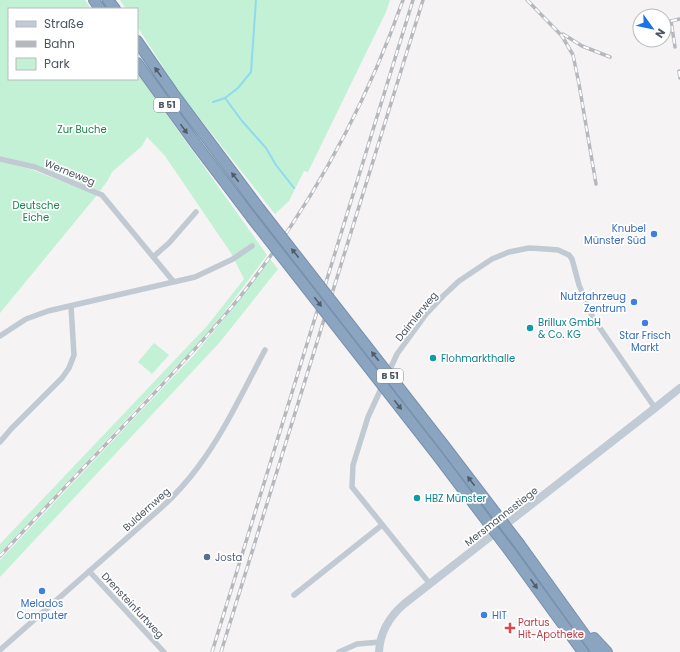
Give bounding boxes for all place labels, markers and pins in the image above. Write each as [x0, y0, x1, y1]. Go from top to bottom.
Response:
place label: Knubel Münster Süd [584, 221, 646, 248]
marker: Knubel Münster Süd [649, 229, 659, 239]
place label: Nutzfahrzeug Zentrum [560, 289, 626, 316]
marker: Nutzfahrzeug Zentrum [629, 297, 639, 307]
place label: Brillux GmbH & Co. KG [538, 315, 601, 342]
marker: Star Frisch Markt [640, 318, 650, 328]
marker: Brillux GmbH & Co. KG [525, 323, 535, 333]
place label: Star Frisch Markt [619, 328, 671, 355]
place label: Flohmarkthalle [441, 351, 515, 366]
marker: Flohmarkthalle [428, 353, 438, 363]
place label: HBZ Münster [425, 491, 487, 506]
marker: HBZ Münster [412, 493, 422, 503]
place label: Josta [215, 550, 242, 565]
marker: Josta [202, 552, 212, 562]
marker: Melados Computer [37, 586, 47, 596]
place label: Melados Computer [16, 596, 68, 623]
place label: HIT [492, 608, 507, 623]
marker: HIT [479, 610, 489, 620]
place label: Partus Hit-Apotheke [518, 615, 584, 642]
marker: Partus Hit-Apotheke [505, 623, 515, 633]

